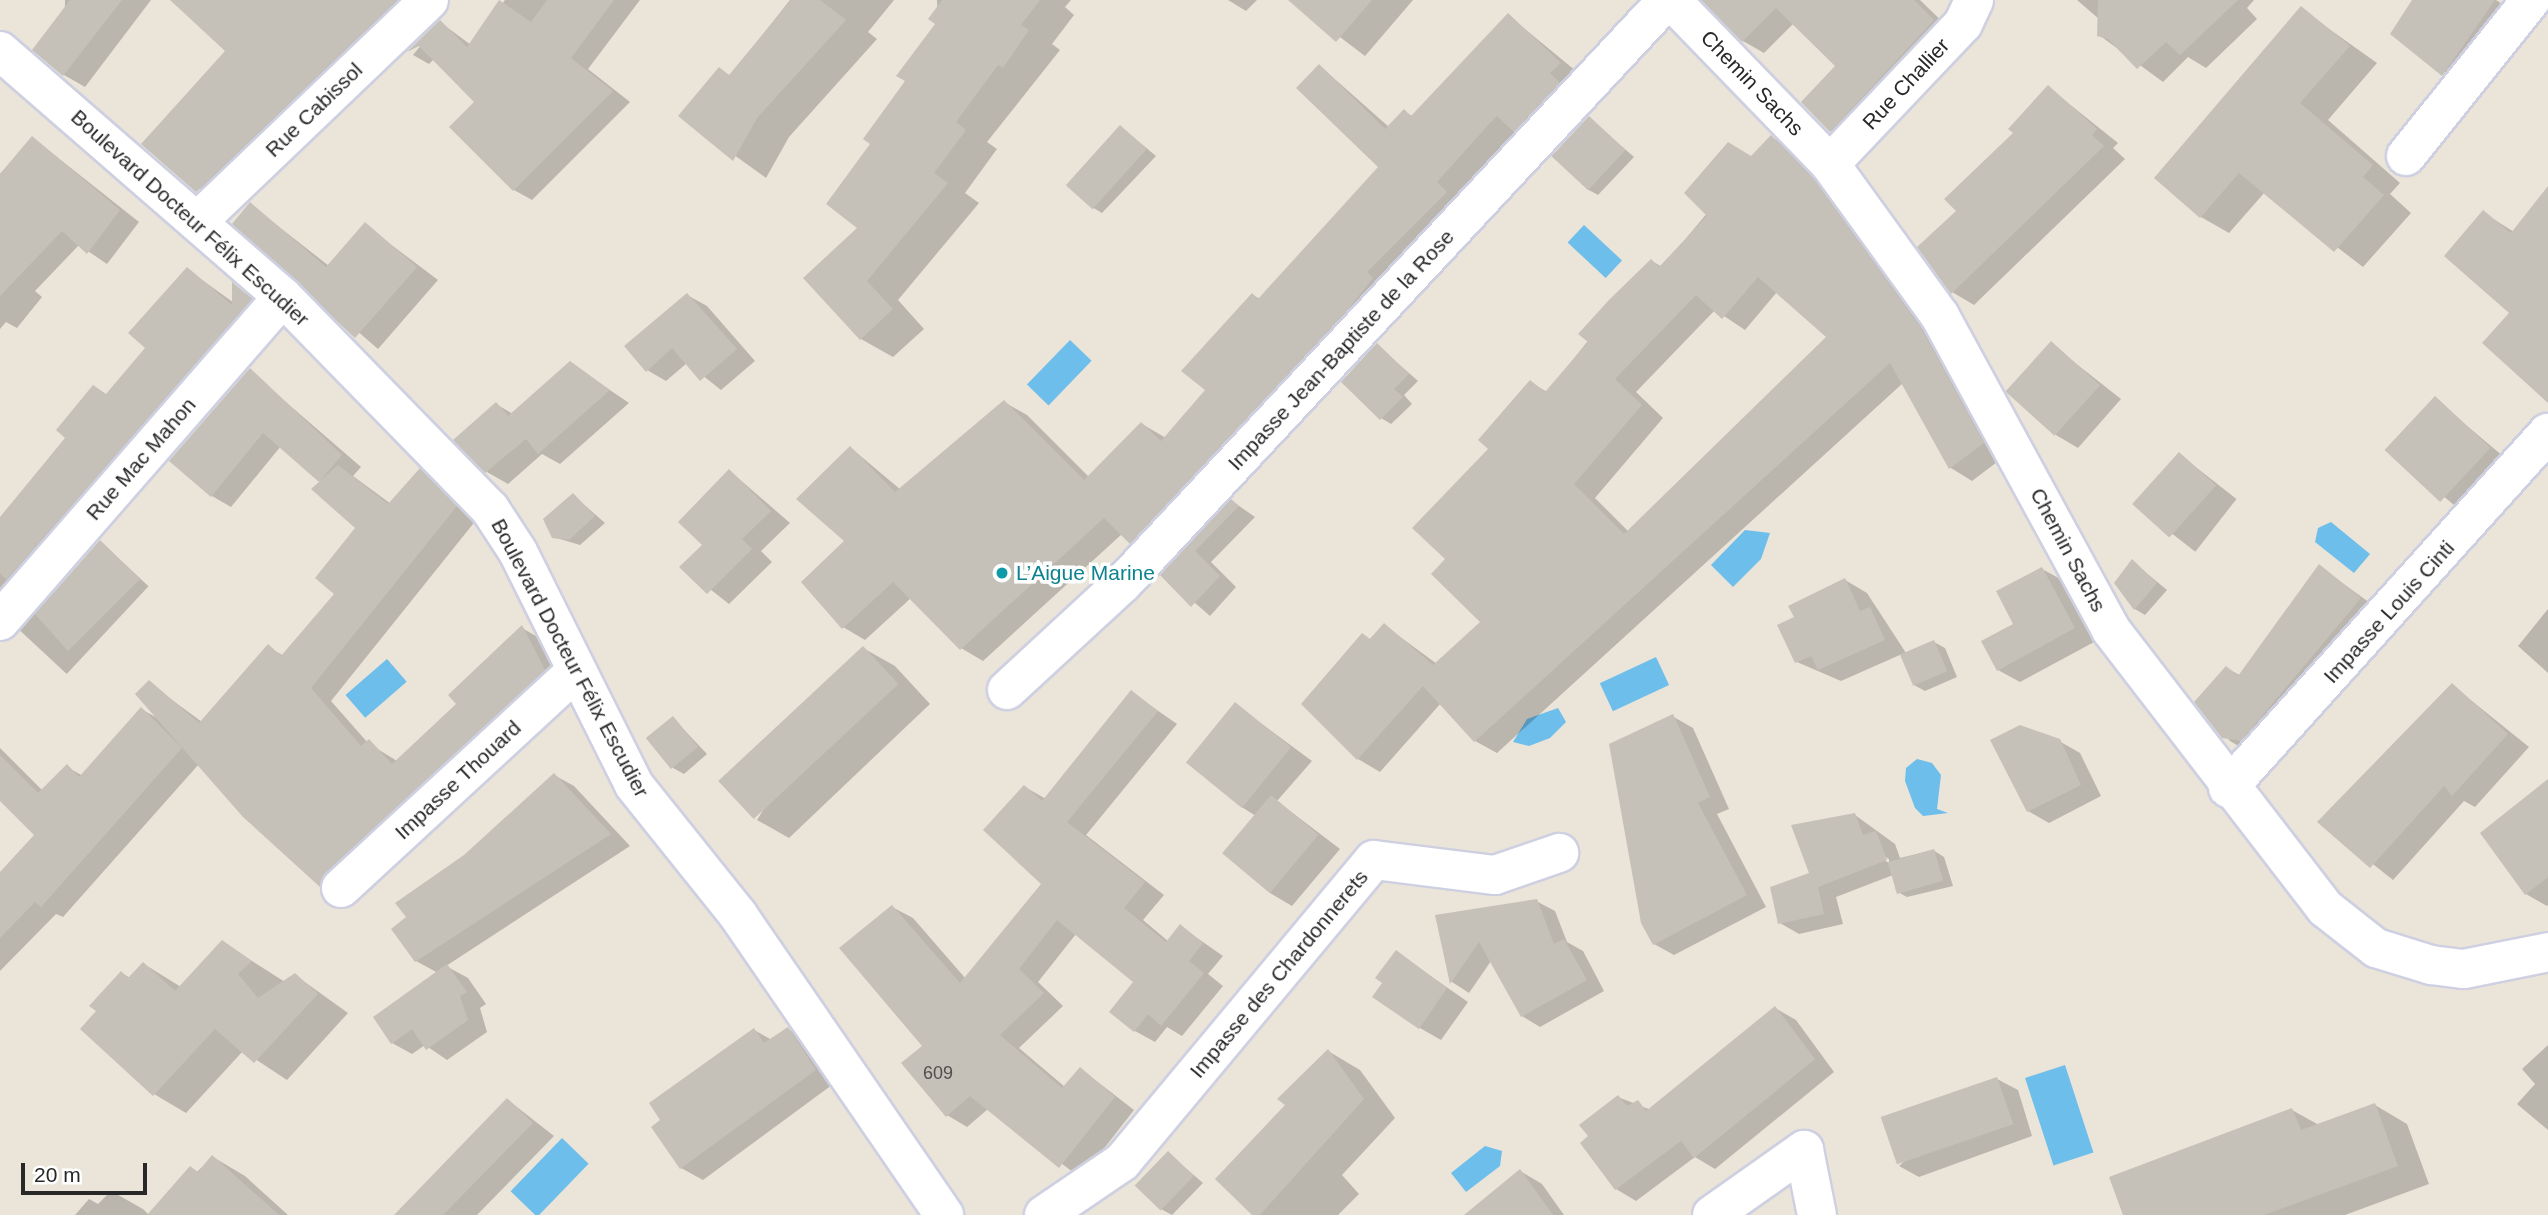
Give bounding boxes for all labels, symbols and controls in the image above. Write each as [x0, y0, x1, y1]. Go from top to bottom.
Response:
street label: Chemin Sachs [1696, 25, 1808, 141]
street label: Rue Challier [1857, 33, 1955, 135]
street label: Rue Cabissol [260, 58, 368, 162]
street label: Boulevard Docteur Félix Escudier [66, 104, 314, 332]
street label: Impasse Jean-Baptiste de la Rose [1223, 224, 1459, 476]
street label: Rue Mac Mahon [81, 393, 201, 525]
street label: Chemin Sachs [2025, 484, 2111, 616]
street label: Boulevard Docteur Félix Escudier [486, 515, 654, 801]
street label: Impasse Louis Cinti [2318, 535, 2460, 689]
place label: L’Aigue Marine [1016, 560, 1155, 586]
marker: L’Aigue Marine [994, 565, 1010, 581]
street label: Impasse Thouard [390, 715, 526, 845]
street label: Impasse des Chardonnerets [1185, 865, 1373, 1083]
house number: 609 [923, 1062, 953, 1084]
scale bar [24, 1148, 150, 1192]
text: 20 m [34, 1163, 81, 1186]

